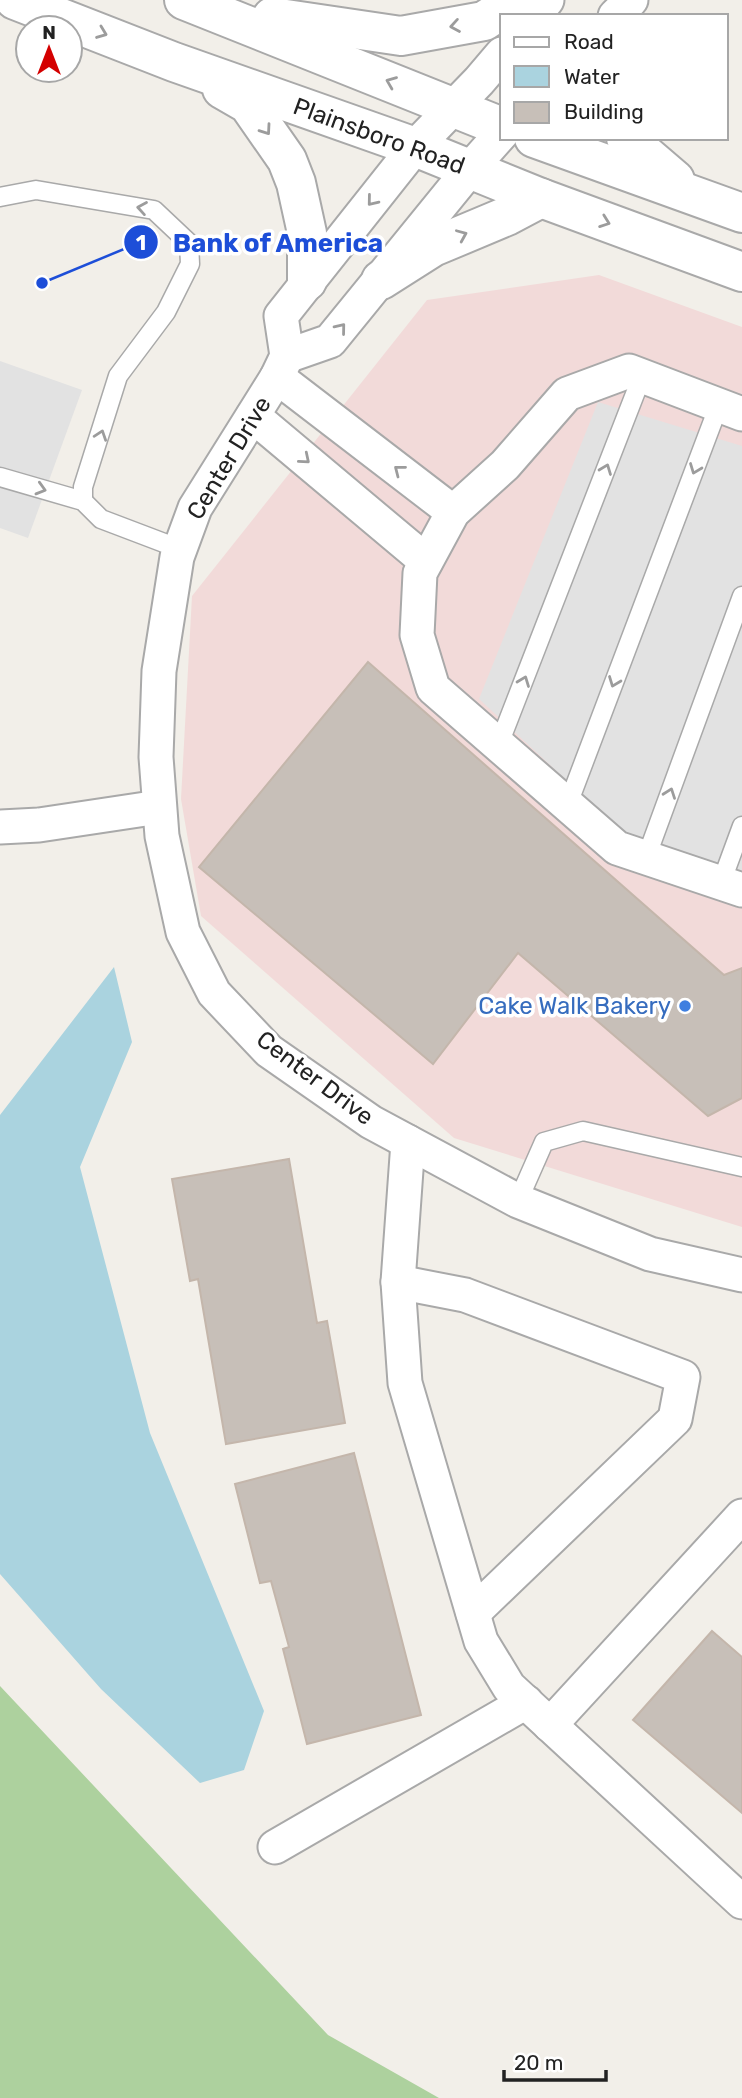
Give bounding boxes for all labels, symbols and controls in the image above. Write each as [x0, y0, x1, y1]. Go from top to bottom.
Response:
north arrow [14, 14, 84, 84]
legend [500, 14, 728, 140]
one-way arrow [449, 18, 460, 33]
text: N [42, 21, 56, 44]
one-way arrow [95, 25, 107, 39]
text: Road [564, 29, 614, 54]
text: Water [564, 64, 620, 89]
one-way arrow [385, 76, 397, 90]
street label: Plainsboro Road [289, 92, 469, 180]
text: Building [564, 99, 644, 124]
one-way arrow [258, 122, 270, 135]
one-way arrow [368, 192, 380, 205]
one-way arrow [136, 201, 148, 216]
one-way arrow [599, 213, 611, 227]
callout: Bank of America [123, 219, 398, 266]
text: Bank of America [173, 228, 383, 259]
one-way arrow [455, 229, 467, 243]
text: 1 [136, 230, 146, 255]
one-way arrow [333, 324, 345, 337]
street label: Center Drive [181, 391, 277, 525]
one-way arrow [93, 430, 107, 442]
one-way arrow [297, 451, 309, 464]
one-way arrow [689, 462, 703, 474]
one-way arrow [598, 463, 612, 475]
one-way arrow [395, 465, 407, 478]
one-way arrow [35, 480, 47, 495]
one-way arrow [516, 675, 530, 687]
one-way arrow [609, 675, 623, 687]
one-way arrow [661, 788, 675, 800]
place label: Cake Walk Bakery [478, 992, 671, 1020]
marker: Cake Walk Bakery [677, 998, 693, 1014]
street label: Center Drive [251, 1025, 379, 1131]
scale bar [504, 2038, 606, 2082]
text: 20 m [514, 2050, 563, 2075]

